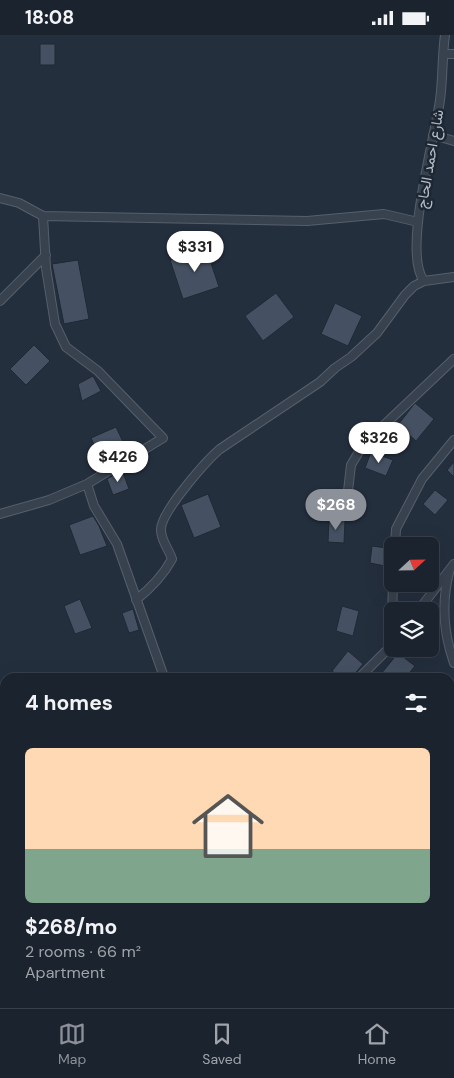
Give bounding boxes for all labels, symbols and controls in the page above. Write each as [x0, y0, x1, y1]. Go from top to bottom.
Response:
text: 18:08 [25, 5, 74, 30]
street label: شارع احمد الحاج [411, 108, 450, 210]
pin: $331 [165, 231, 225, 273]
text: $331 [178, 236, 212, 257]
pin: $326 [349, 421, 409, 464]
text: $326 [360, 427, 398, 448]
pin: $426 [88, 441, 148, 483]
text: $426 [98, 446, 138, 467]
pin: $268 [306, 489, 366, 531]
text: $268 [316, 494, 356, 515]
north arrow [384, 537, 439, 593]
map controls [384, 537, 439, 657]
button: layers [384, 602, 439, 657]
text: 4 homes [25, 689, 113, 717]
icon: filters [402, 689, 430, 717]
icon: home [183, 781, 273, 871]
text: $268/mo [25, 913, 117, 941]
text: 2 rooms · 66 m² [25, 941, 141, 962]
text: Apartment [25, 962, 105, 983]
tab: Map [58, 1020, 86, 1068]
tab: Saved [202, 1020, 242, 1068]
tab: Home [358, 1020, 396, 1068]

